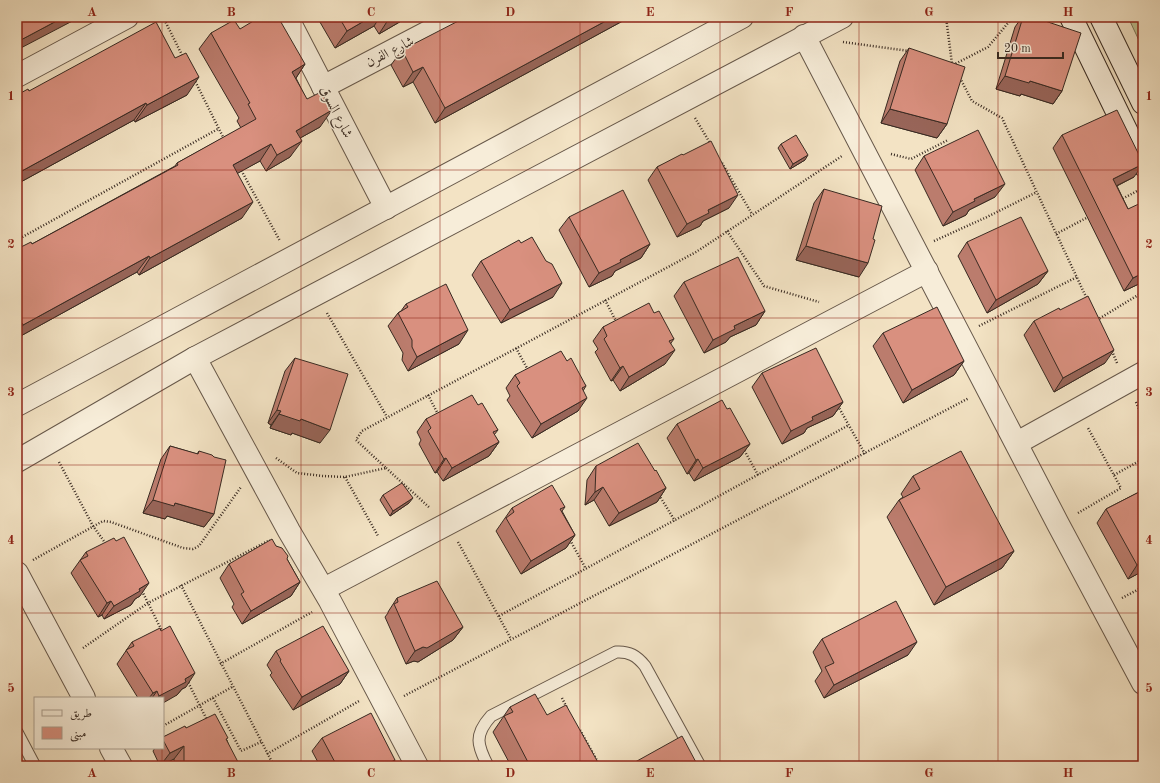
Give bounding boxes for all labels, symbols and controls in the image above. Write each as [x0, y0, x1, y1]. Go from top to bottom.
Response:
text: A [87, 6, 97, 19]
text: B [226, 6, 236, 19]
text: C [367, 6, 375, 19]
text: D [505, 6, 515, 19]
text: E [646, 6, 655, 19]
text: F [785, 6, 794, 19]
text: G [924, 6, 934, 19]
text: H [1063, 6, 1074, 19]
street label: شارع الفرن [364, 34, 418, 74]
scale bar [998, 34, 1063, 60]
text: 20 m [1004, 43, 1031, 55]
street label: شارع السوق [313, 84, 355, 142]
text: 1 [7, 90, 15, 103]
text: 1 [1145, 90, 1153, 103]
text: 2 [7, 238, 15, 251]
text: 2 [1145, 238, 1153, 251]
text: 3 [7, 386, 15, 399]
text: 3 [1145, 386, 1153, 399]
text: 4 [7, 534, 15, 547]
text: 4 [1145, 534, 1153, 547]
text: 5 [7, 682, 15, 695]
text: 5 [1145, 682, 1153, 695]
legend [34, 697, 164, 749]
text: طريق [70, 708, 92, 721]
text: مبنى [70, 728, 86, 742]
text: A [87, 767, 97, 780]
text: B [226, 767, 236, 780]
text: C [367, 767, 375, 780]
text: D [505, 767, 515, 780]
text: E [646, 767, 655, 780]
text: F [785, 767, 794, 780]
text: G [924, 767, 934, 780]
text: H [1063, 767, 1074, 780]

